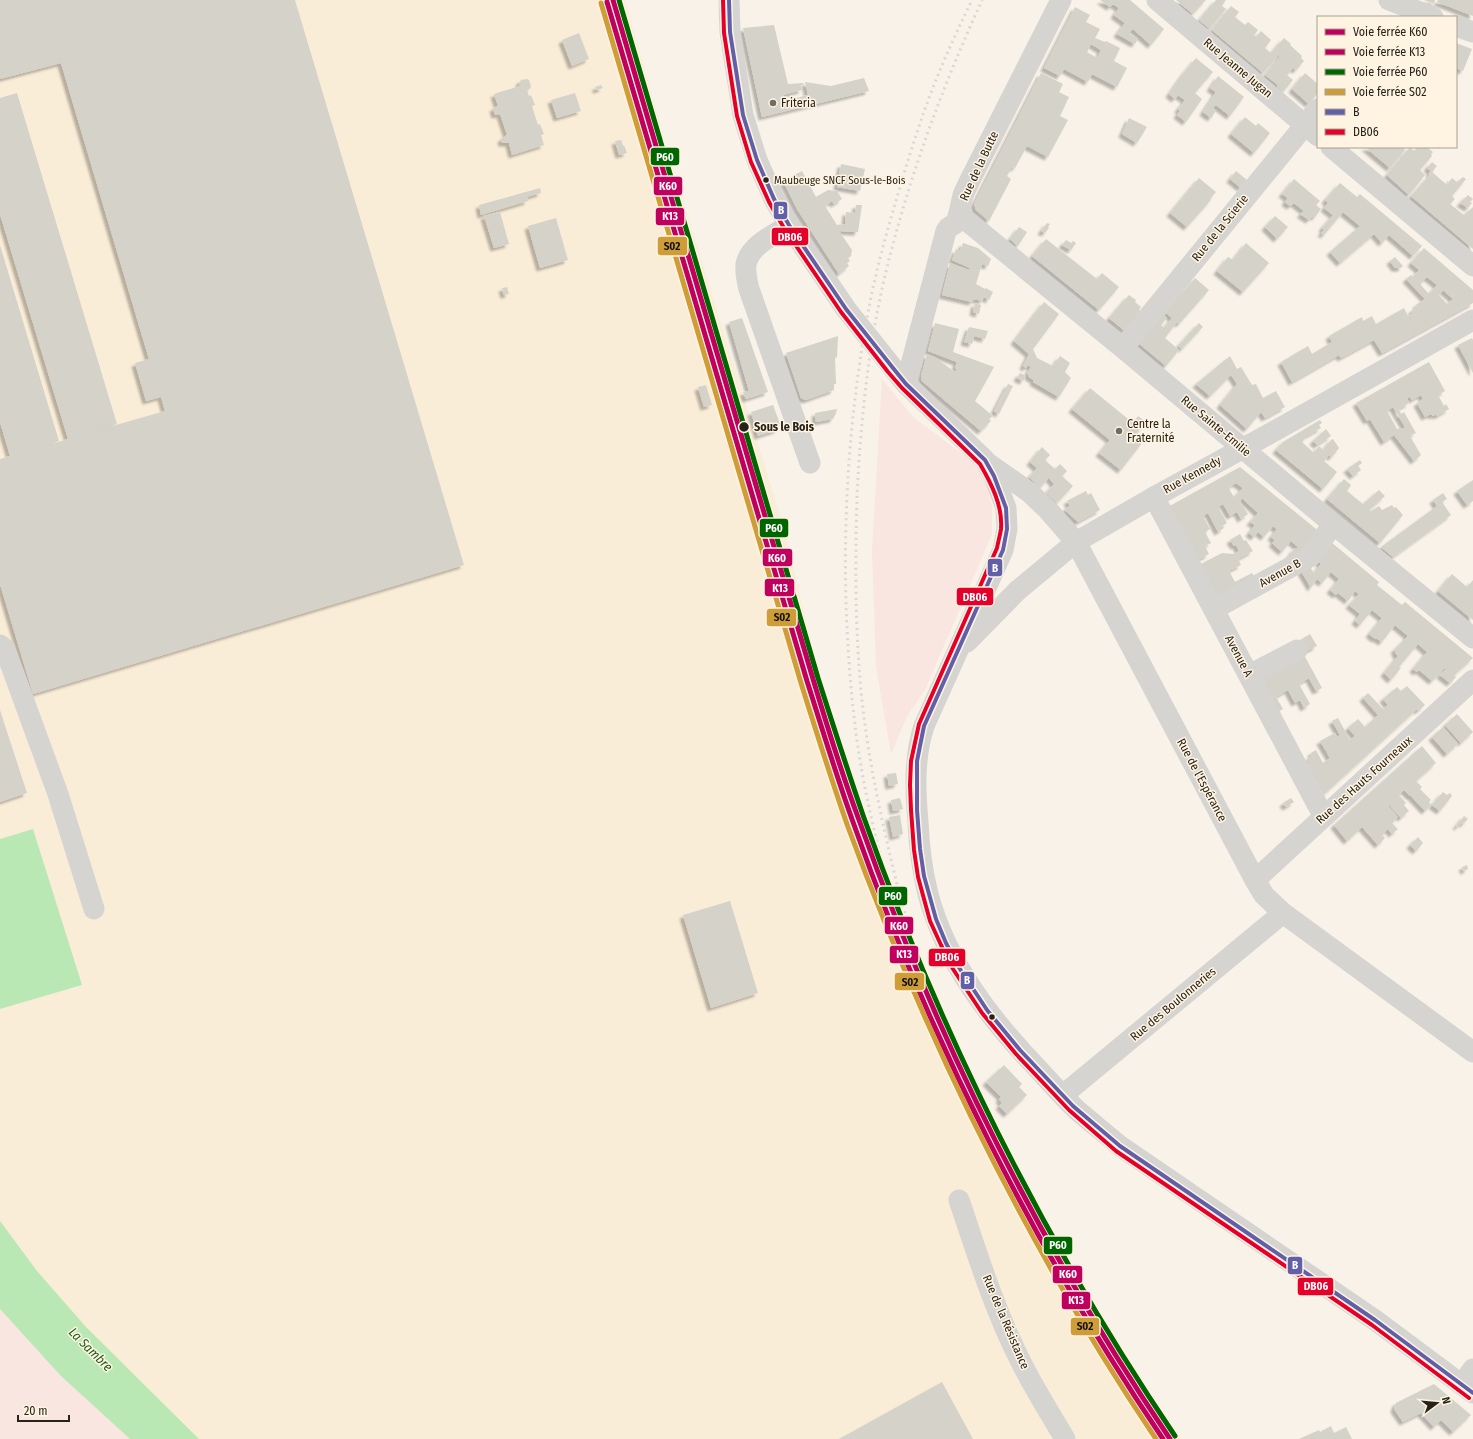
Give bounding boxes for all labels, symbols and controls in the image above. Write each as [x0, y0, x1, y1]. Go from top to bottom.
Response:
legend [1317, 16, 1457, 148]
text: Voie ferrée K60 [1353, 25, 1427, 39]
street label: Rue Jeanne Jugan [1201, 35, 1275, 101]
text: Voie ferrée K13 [1353, 45, 1425, 59]
text: Voie ferrée P60 [1353, 65, 1427, 79]
text: Voie ferrée S02 [1353, 85, 1426, 99]
place label: Friteria [781, 96, 816, 110]
marker: Friteria [768, 98, 778, 108]
text: B [1353, 105, 1360, 119]
text: DB06 [1353, 125, 1379, 139]
street label: Rue de la Butte [957, 129, 1001, 203]
line badge: P60 [650, 147, 680, 166]
text: P60 [656, 151, 674, 164]
place label: Maubeuge SNCF Sous-le-Bois [774, 174, 906, 187]
marker: Maubeuge SNCF Sous-le-Bois [761, 175, 771, 185]
line badge: K60 [653, 176, 683, 196]
text: K60 [659, 180, 677, 193]
street label: Rue de la Scierie [1189, 192, 1251, 264]
line badge: B [773, 201, 788, 220]
text: B [778, 204, 784, 217]
line badge: K13 [655, 207, 685, 226]
text: K13 [662, 210, 678, 223]
line badge: DB06 [771, 227, 809, 246]
text: DB06 [778, 231, 802, 244]
line badge: S02 [657, 236, 688, 256]
text: S02 [664, 240, 680, 253]
street label: Rue Sainte-Emilie [1178, 393, 1254, 459]
place label: Centre la Fraternité [1127, 417, 1174, 445]
marker: Sous le Bois [737, 420, 751, 434]
place label: Sous le Bois [754, 420, 815, 434]
marker: Centre la Fraternité [1114, 426, 1124, 436]
street label: Rue Kennedy [1161, 453, 1224, 497]
line badge: P60 [759, 518, 789, 538]
text: P60 [765, 522, 783, 535]
line badge: K60 [762, 548, 793, 567]
text: K60 [768, 552, 786, 565]
street label: Avenue B [1257, 556, 1304, 590]
line badge: B [987, 558, 1003, 577]
text: B [992, 562, 998, 575]
line badge: K13 [764, 578, 795, 597]
text: K13 [772, 582, 788, 595]
line badge: DB06 [956, 587, 994, 606]
text: DB06 [963, 591, 987, 604]
line badge: S02 [766, 608, 797, 627]
text: S02 [774, 611, 790, 624]
street label: Avenue A [1222, 633, 1256, 680]
street label: Rue des Hauts Fourneaux [1313, 733, 1415, 827]
street label: Rue de l'Espérance [1174, 736, 1230, 824]
line badge: P60 [878, 886, 908, 906]
text: P60 [884, 890, 902, 903]
line badge: K60 [884, 916, 914, 935]
text: K60 [890, 920, 908, 933]
line badge: K13 [889, 945, 919, 964]
text: K13 [896, 948, 912, 961]
line badge: DB06 [928, 948, 966, 967]
text: DB06 [935, 951, 959, 964]
street label: Rue des Boulonneries [1127, 964, 1219, 1044]
line badge: B [960, 971, 975, 990]
line badge: S02 [894, 972, 925, 991]
text: B [964, 974, 970, 987]
text: S02 [902, 976, 918, 989]
unlabelled marker [987, 1012, 997, 1022]
line badge: P60 [1043, 1236, 1073, 1255]
text: P60 [1049, 1239, 1067, 1252]
line badge: B [1287, 1256, 1303, 1275]
text: B [1292, 1259, 1298, 1272]
line badge: K60 [1052, 1265, 1083, 1284]
text: K60 [1059, 1268, 1077, 1281]
street label: Rue de la Résistance [980, 1273, 1032, 1371]
line badge: DB06 [1297, 1277, 1334, 1296]
text: DB06 [1304, 1280, 1328, 1293]
line badge: K13 [1061, 1291, 1091, 1310]
text: K13 [1068, 1294, 1084, 1307]
line badge: S02 [1070, 1317, 1100, 1336]
text: S02 [1077, 1320, 1093, 1333]
water label: La Sambre [66, 1324, 116, 1374]
north arrow [1417, 1383, 1457, 1423]
text: N [1439, 1395, 1453, 1405]
scale bar [18, 1397, 69, 1423]
text: 20 m [24, 1404, 48, 1418]

